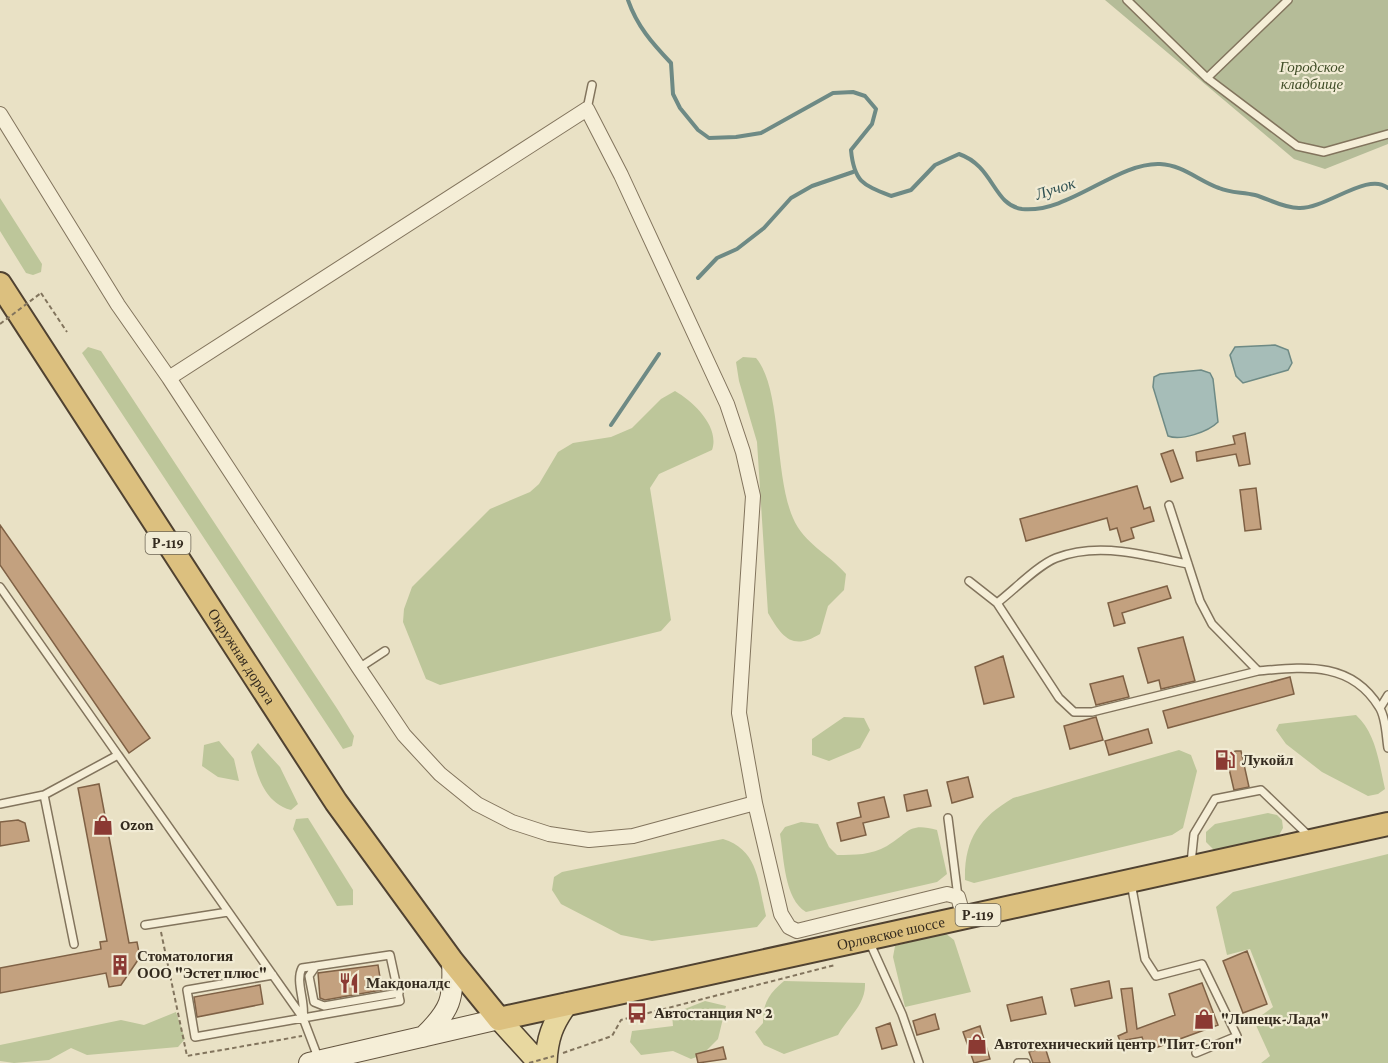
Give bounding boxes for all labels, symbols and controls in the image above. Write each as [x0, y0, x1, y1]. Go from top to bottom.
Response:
park label: Городское кладбище [1279, 59, 1345, 92]
water label: Лучок [1032, 174, 1078, 204]
road number: Р-119 [146, 532, 190, 554]
street label: Окружная дорога [205, 606, 279, 707]
fuel station icon: Лукойл [1213, 748, 1237, 772]
place label: Лукойл [1242, 752, 1294, 768]
shop icon: Ozon [91, 813, 115, 837]
place label: Ozon [120, 817, 154, 833]
road number: Р-119 [956, 904, 1000, 926]
street label: Орловское шоссе [835, 914, 947, 953]
place label: Стоматология ООО "Эстет плюс" [137, 948, 267, 981]
building icon: Стоматология ООО "Эстет плюс" [108, 953, 132, 977]
restaurant icon: Макдоналдс [337, 971, 361, 995]
place label: Макдоналдс [366, 975, 451, 991]
bus stop icon: Автостанция № 2 [625, 1001, 649, 1025]
place label: Автостанция № 2 [654, 1005, 773, 1021]
shop icon: "Липецк-Лада" [1192, 1007, 1216, 1031]
place label: "Липецк-Лада" [1221, 1011, 1329, 1027]
shop icon: Автотехнический центр "Пит-Стоп" [965, 1032, 989, 1056]
place label: Автотехнический центр "Пит-Стоп" [994, 1036, 1242, 1052]

